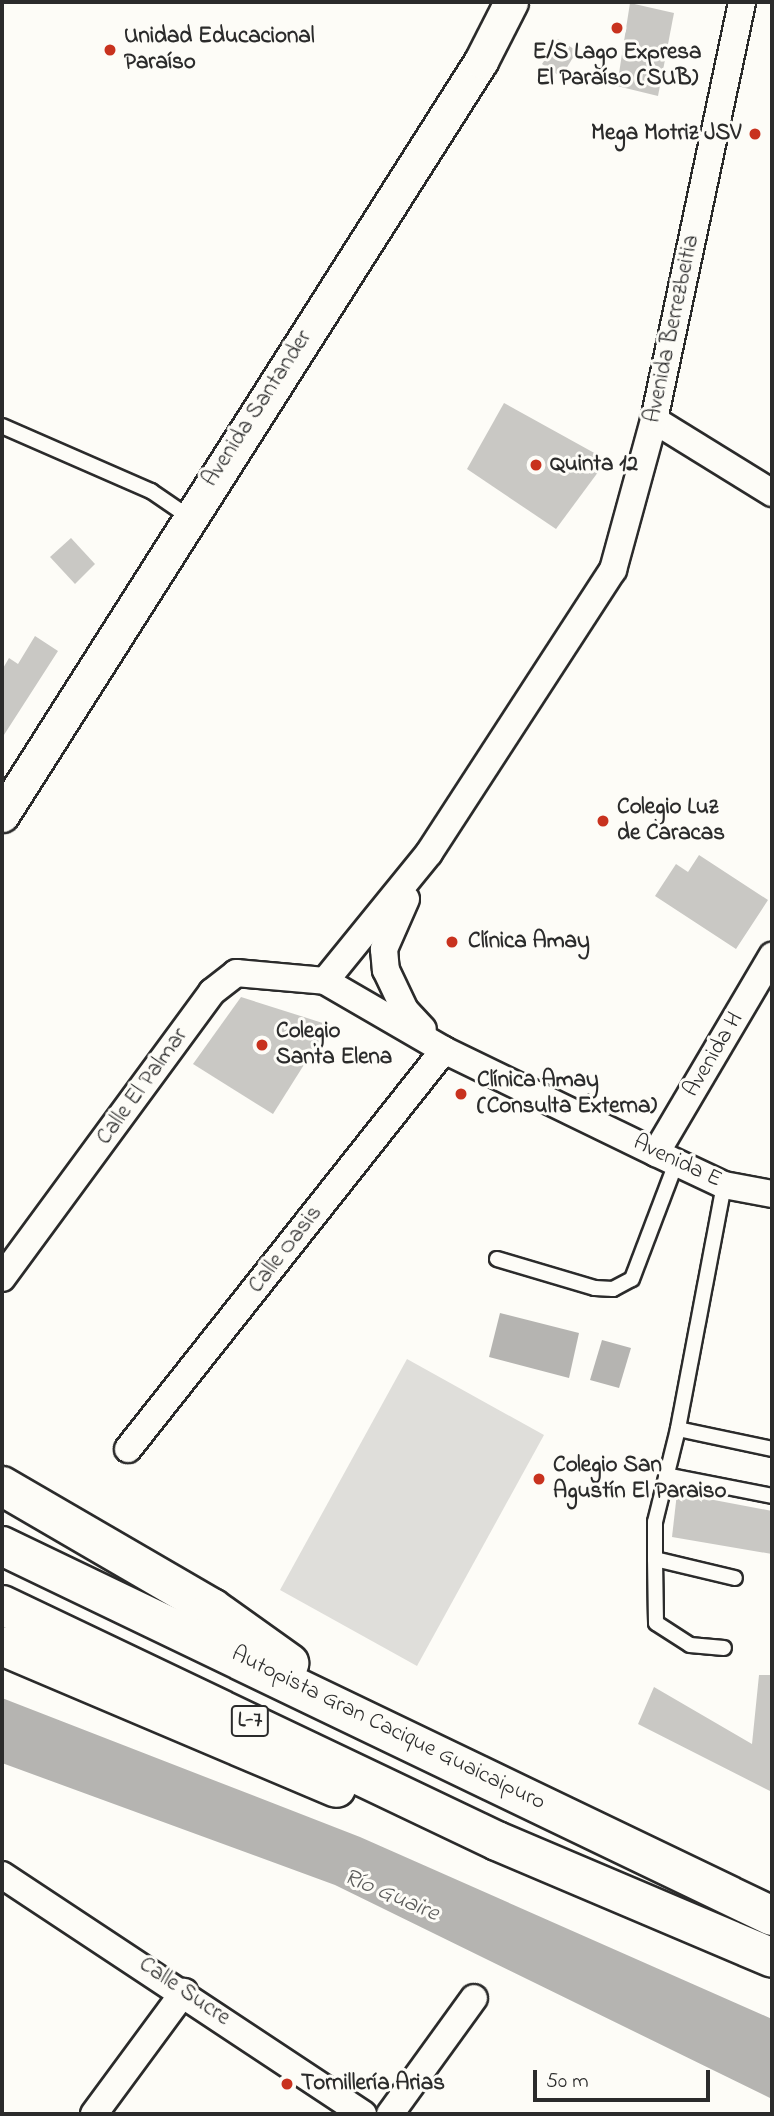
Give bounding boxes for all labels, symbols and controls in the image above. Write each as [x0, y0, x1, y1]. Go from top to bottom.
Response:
marker: E/S Lago Expresa El Paraíso (SUB) [609, 20, 625, 36]
place label: Unidad Educacional Paraíso [124, 23, 315, 77]
place label: E/S Lago Expresa El Paraíso (SUB) [533, 39, 701, 93]
marker: Unidad Educacional Paraíso [102, 42, 118, 58]
place label: Mega Motriz JSV [591, 120, 741, 148]
marker: Mega Motriz JSV [747, 126, 763, 142]
street label: Avenida Berrezbeitia [640, 232, 706, 426]
street label: Avenida Santander [197, 326, 319, 492]
place label: Quinta 12 [550, 451, 638, 479]
marker: Quinta 12 [528, 457, 544, 473]
place label: Colegio Luz de Caracas [617, 794, 725, 848]
marker: Colegio Luz de Caracas [595, 813, 611, 829]
place label: Clínica Amay [468, 928, 590, 956]
marker: Clínica Amay [442, 932, 462, 952]
street label: Avenida H [678, 1008, 750, 1102]
place label: Colegio Santa Elena [276, 1018, 392, 1072]
street label: Calle El Palmar [91, 1023, 195, 1151]
marker: Colegio Santa Elena [254, 1037, 270, 1053]
place label: Clínica Amay (Consulta Externa) [477, 1067, 657, 1121]
marker: Clínica Amay (Consulta Externa) [451, 1084, 471, 1104]
street label: Avenida E [628, 1130, 726, 1194]
street label: Calle Oasis [243, 1201, 329, 1299]
place label: Colegio San Agustín El Paraiso [553, 1452, 727, 1506]
marker: Colegio San Agustín El Paraiso [531, 1471, 547, 1487]
street label: Autopista Gran Cacique Guaicaipuro [227, 1641, 549, 1817]
road number: L-7 [231, 1704, 269, 1738]
water label: Río Guaire [339, 1863, 443, 1929]
street label: Calle Sucre [133, 1951, 235, 2033]
scale bar [536, 2056, 713, 2100]
text: 50 m [546, 2067, 589, 2097]
place label: Tornillería Arias [301, 2070, 445, 2098]
marker: Tornillería Arias [279, 2076, 295, 2092]

